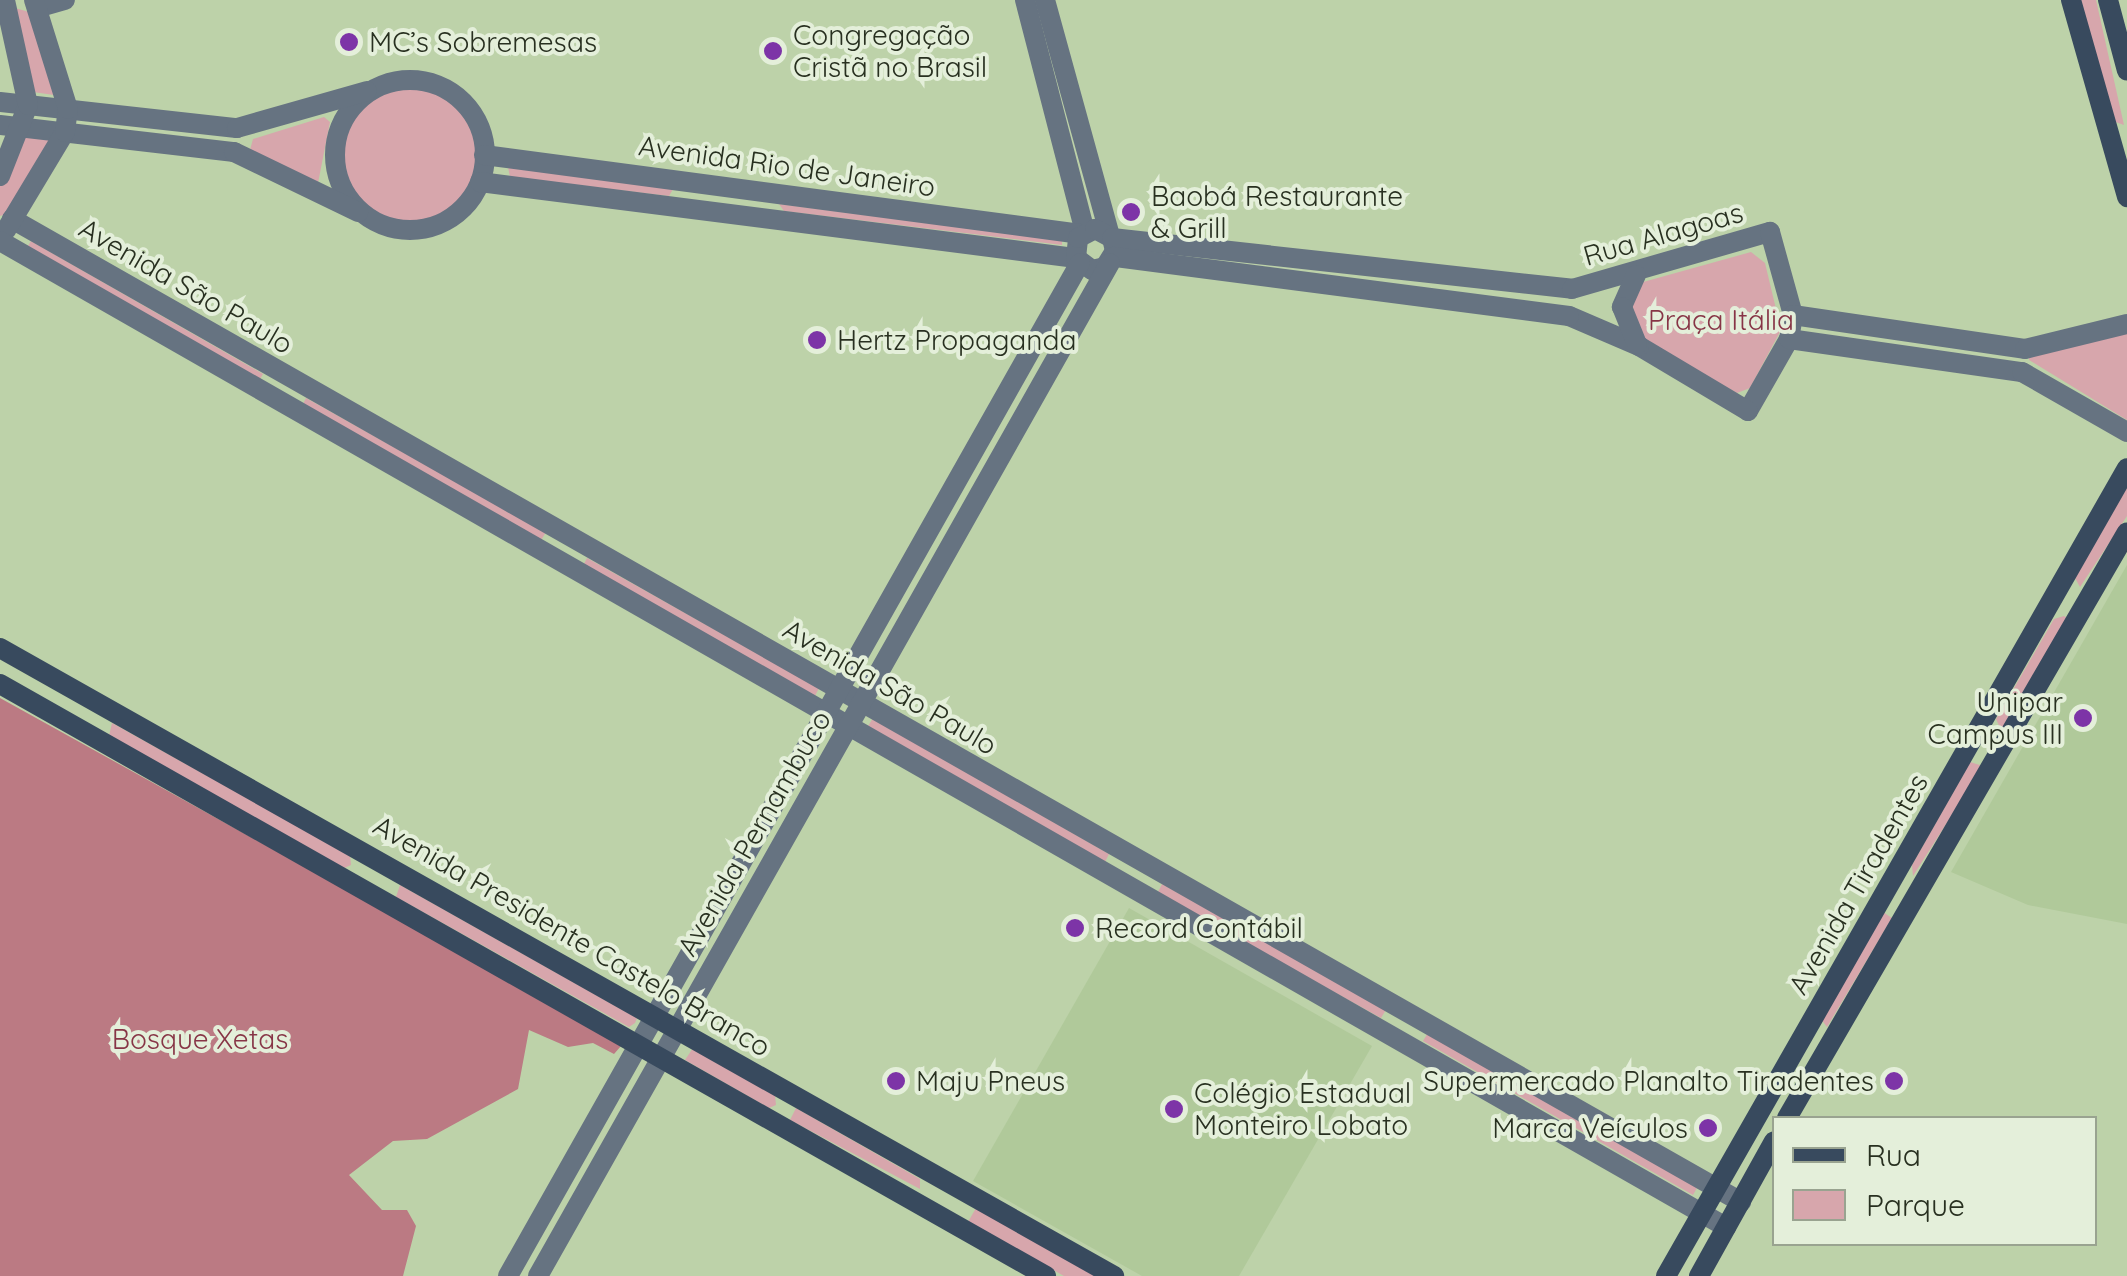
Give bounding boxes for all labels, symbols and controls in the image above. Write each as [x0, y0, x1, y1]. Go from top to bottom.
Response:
place label: Congregação Cristã no Brasil [793, 18, 987, 84]
place label: MC’s Sobremesas [369, 25, 597, 59]
marker: MC’s Sobremesas [338, 31, 360, 53]
marker: Congregação Cristã no Brasil [762, 40, 784, 62]
street label: Avenida Rio de Janeiro [636, 129, 938, 203]
place label: Baobá Restaurante & Grill [1151, 179, 1403, 245]
street label: Rua Alagoas [1579, 195, 1747, 273]
marker: Baobá Restaurante & Grill [1120, 201, 1142, 223]
street label: Avenida São Paulo [73, 211, 299, 361]
park label: Praça Itália [1648, 303, 1794, 337]
place label: Hertz Propaganda [837, 323, 1076, 357]
marker: Hertz Propaganda [806, 329, 828, 351]
street label: Avenida São Paulo [777, 612, 1003, 762]
place label: Unipar Campus III [1928, 685, 2063, 751]
street label: Avenida Pernambuco [670, 704, 838, 962]
marker: Unipar Campus III [2072, 707, 2094, 729]
street label: Avenida Tiradentes [1781, 768, 1935, 1000]
street label: Avenida Presidente Castelo Branco [368, 808, 776, 1064]
place label: Record Contábil [1095, 911, 1303, 945]
marker: Record Contábil [1064, 917, 1086, 939]
park label: Bosque Xetas [112, 1022, 288, 1056]
place label: Maju Pneus [916, 1064, 1065, 1098]
place label: Supermercado Planalto Tiradentes [1423, 1064, 1874, 1098]
marker: Maju Pneus [885, 1070, 907, 1092]
marker: Supermercado Planalto Tiradentes [1883, 1070, 1905, 1092]
place label: Colégio Estadual Monteiro Lobato [1194, 1076, 1411, 1142]
marker: Colégio Estadual Monteiro Lobato [1163, 1098, 1185, 1120]
place label: Marca Veículos [1492, 1111, 1688, 1145]
legend [1772, 1116, 2097, 1246]
marker: Marca Veículos [1697, 1117, 1719, 1139]
text: Rua [1866, 1136, 1921, 1174]
text: Parque [1866, 1186, 1965, 1224]

